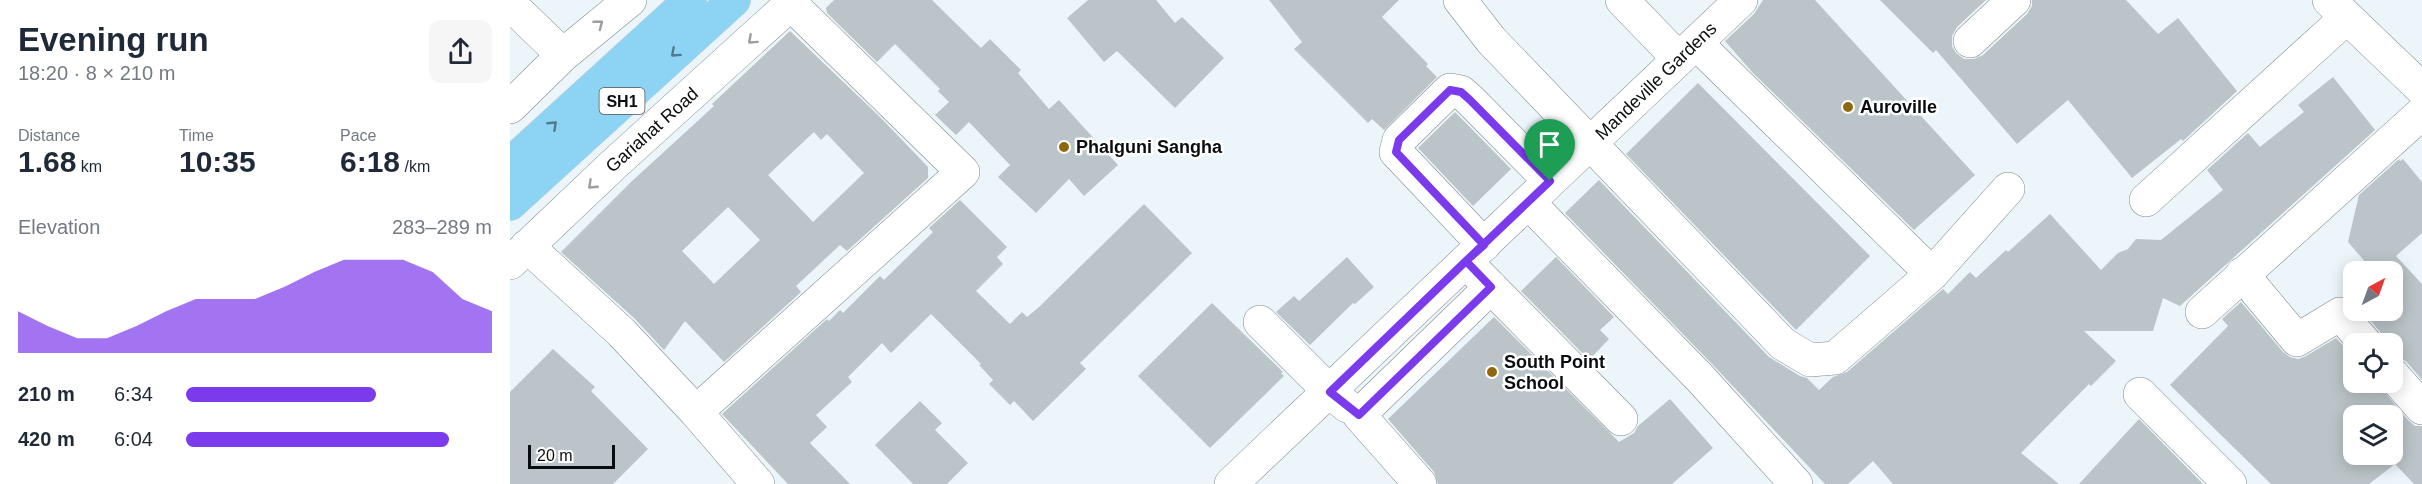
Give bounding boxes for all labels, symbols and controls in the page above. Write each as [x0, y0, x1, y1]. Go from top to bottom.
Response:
street label: Mandeville Gardens [1591, 18, 1721, 144]
button: share [429, 20, 492, 83]
text: Evening run [18, 21, 209, 58]
one-way arrow [592, 21, 603, 32]
one-way arrow [748, 33, 759, 44]
one-way arrow [671, 46, 681, 57]
text: 18:20 · 8 × 210 m [18, 62, 175, 84]
street label: Gariahat Road [602, 83, 702, 177]
road number: SH1 [600, 88, 644, 114]
place label: Auroville [1860, 97, 1937, 117]
marker: Auroville [1841, 100, 1855, 114]
pin [1524, 119, 1575, 181]
one-way arrow [547, 121, 557, 132]
text: Distance [18, 127, 80, 144]
text: Time [179, 127, 214, 144]
text: Pace [340, 127, 376, 144]
icon: arrive [1533, 128, 1566, 161]
place label: Phalguni Sangha [1076, 137, 1223, 157]
marker: Phalguni Sangha [1057, 140, 1071, 154]
text: 1.68 [18, 145, 76, 178]
text: 10:35 [179, 145, 256, 178]
text: 6:18 [340, 145, 400, 178]
text: km [76, 158, 102, 175]
text: /km [400, 158, 430, 175]
one-way arrow [588, 178, 599, 189]
text: Elevation [18, 216, 100, 238]
text: 283–289 m [392, 216, 492, 238]
north arrow [2343, 261, 2403, 321]
map controls [2343, 261, 2403, 465]
button: locate [2343, 333, 2403, 393]
place label: South Point School [1504, 352, 1605, 393]
marker: South Point School [1485, 365, 1499, 379]
text: 210 m [18, 383, 75, 405]
text: 6:34 [114, 383, 153, 405]
button: layers [2343, 405, 2403, 465]
text: 420 m [18, 428, 75, 450]
text: 6:04 [114, 428, 153, 450]
scale bar [528, 442, 615, 470]
text: 20 m [537, 447, 573, 464]

